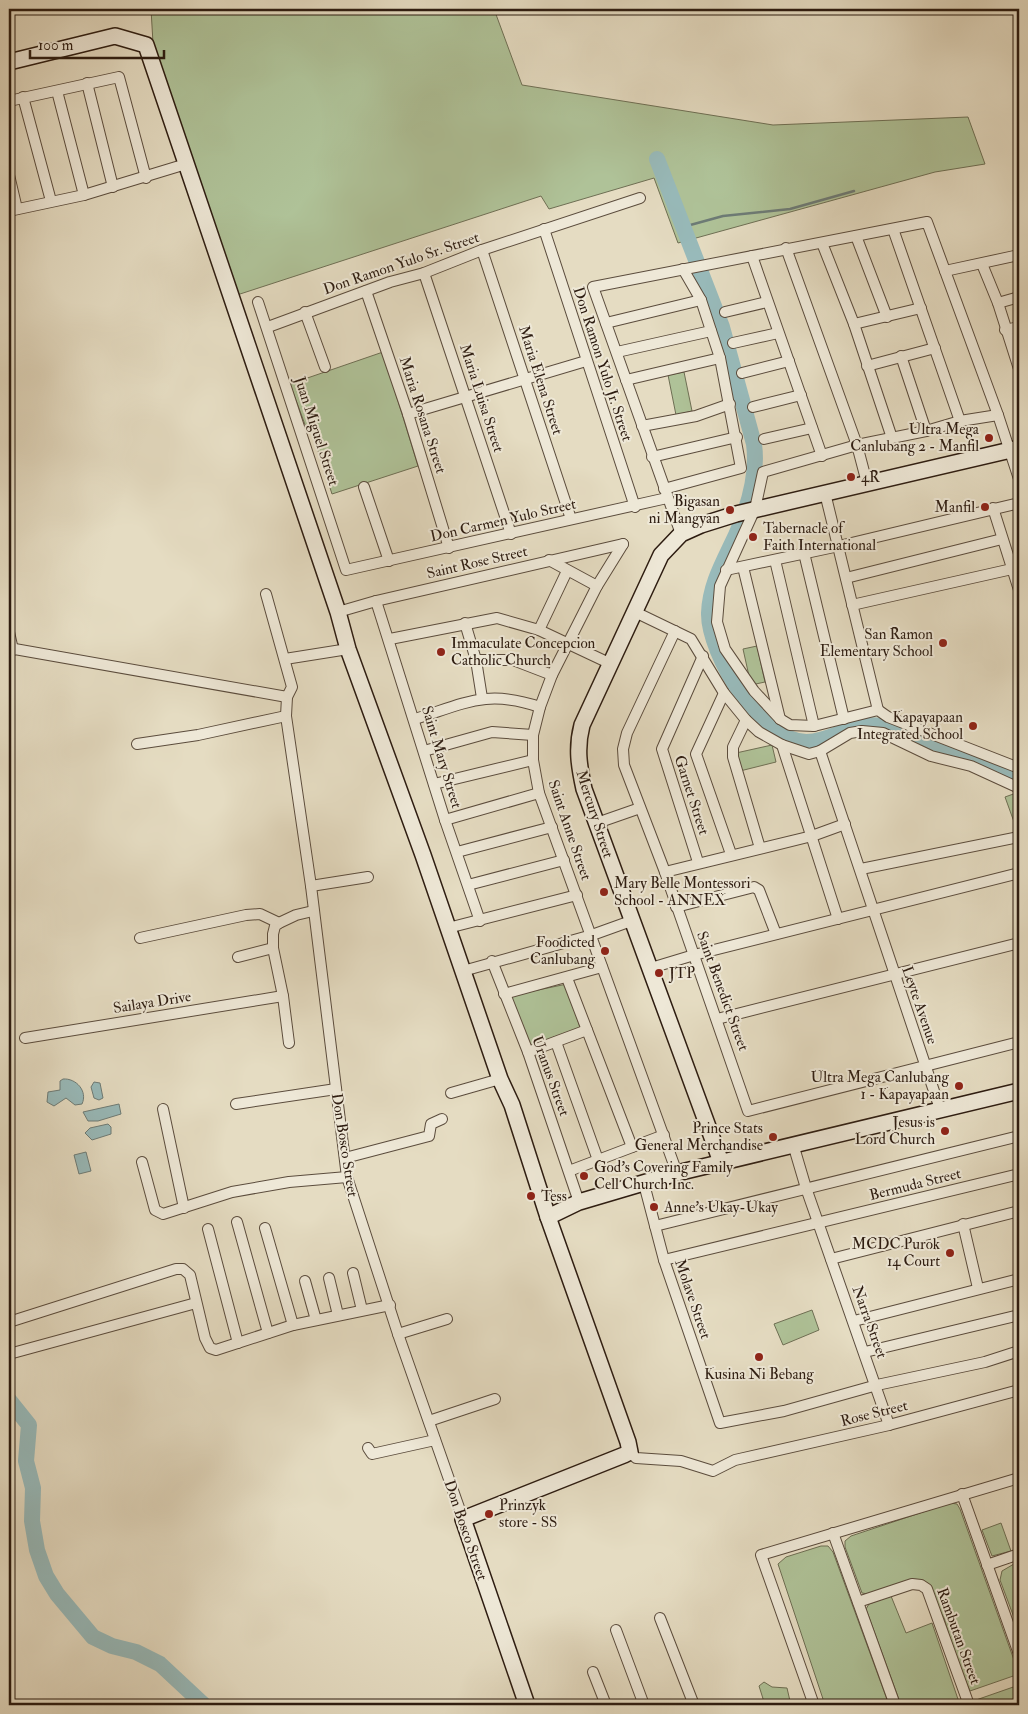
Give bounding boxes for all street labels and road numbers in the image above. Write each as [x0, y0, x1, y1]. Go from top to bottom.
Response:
street label: Don Ramon Yulo Sr. Street [321, 228, 482, 299]
street label: Don Ramon Yulo Jr. Street [568, 285, 637, 444]
street label: Maria Elena Street [514, 323, 567, 437]
street label: Maria Luisa Street [455, 342, 508, 455]
street label: Maria Rosana Street [395, 354, 450, 476]
street label: Juan Miguel Street [289, 373, 343, 489]
street label: Don Carmen Yulo Street [428, 494, 578, 546]
street label: Saint Rose Street [425, 542, 529, 583]
street label: Saint Mary Street [417, 704, 466, 811]
street label: Garnet Street [670, 753, 713, 837]
street label: Mercury Street [571, 768, 618, 861]
street label: Saint Anne Street [543, 778, 596, 883]
street label: Saint Benedict Street [692, 929, 753, 1054]
street label: Leyte Avenue [897, 964, 942, 1047]
street label: Sailaya Drive [112, 987, 192, 1018]
street label: Uranus Street [527, 1034, 574, 1119]
street label: Don Bosco Street [327, 1092, 362, 1199]
street label: Bermuda Street [867, 1164, 963, 1205]
street label: Molave Street [670, 1257, 715, 1342]
street label: Narra Street [848, 1283, 891, 1361]
street label: Rose Street [839, 1396, 910, 1431]
street label: Don Bosco Street [439, 1477, 492, 1583]
street label: Rambutan Street [932, 1585, 985, 1687]

